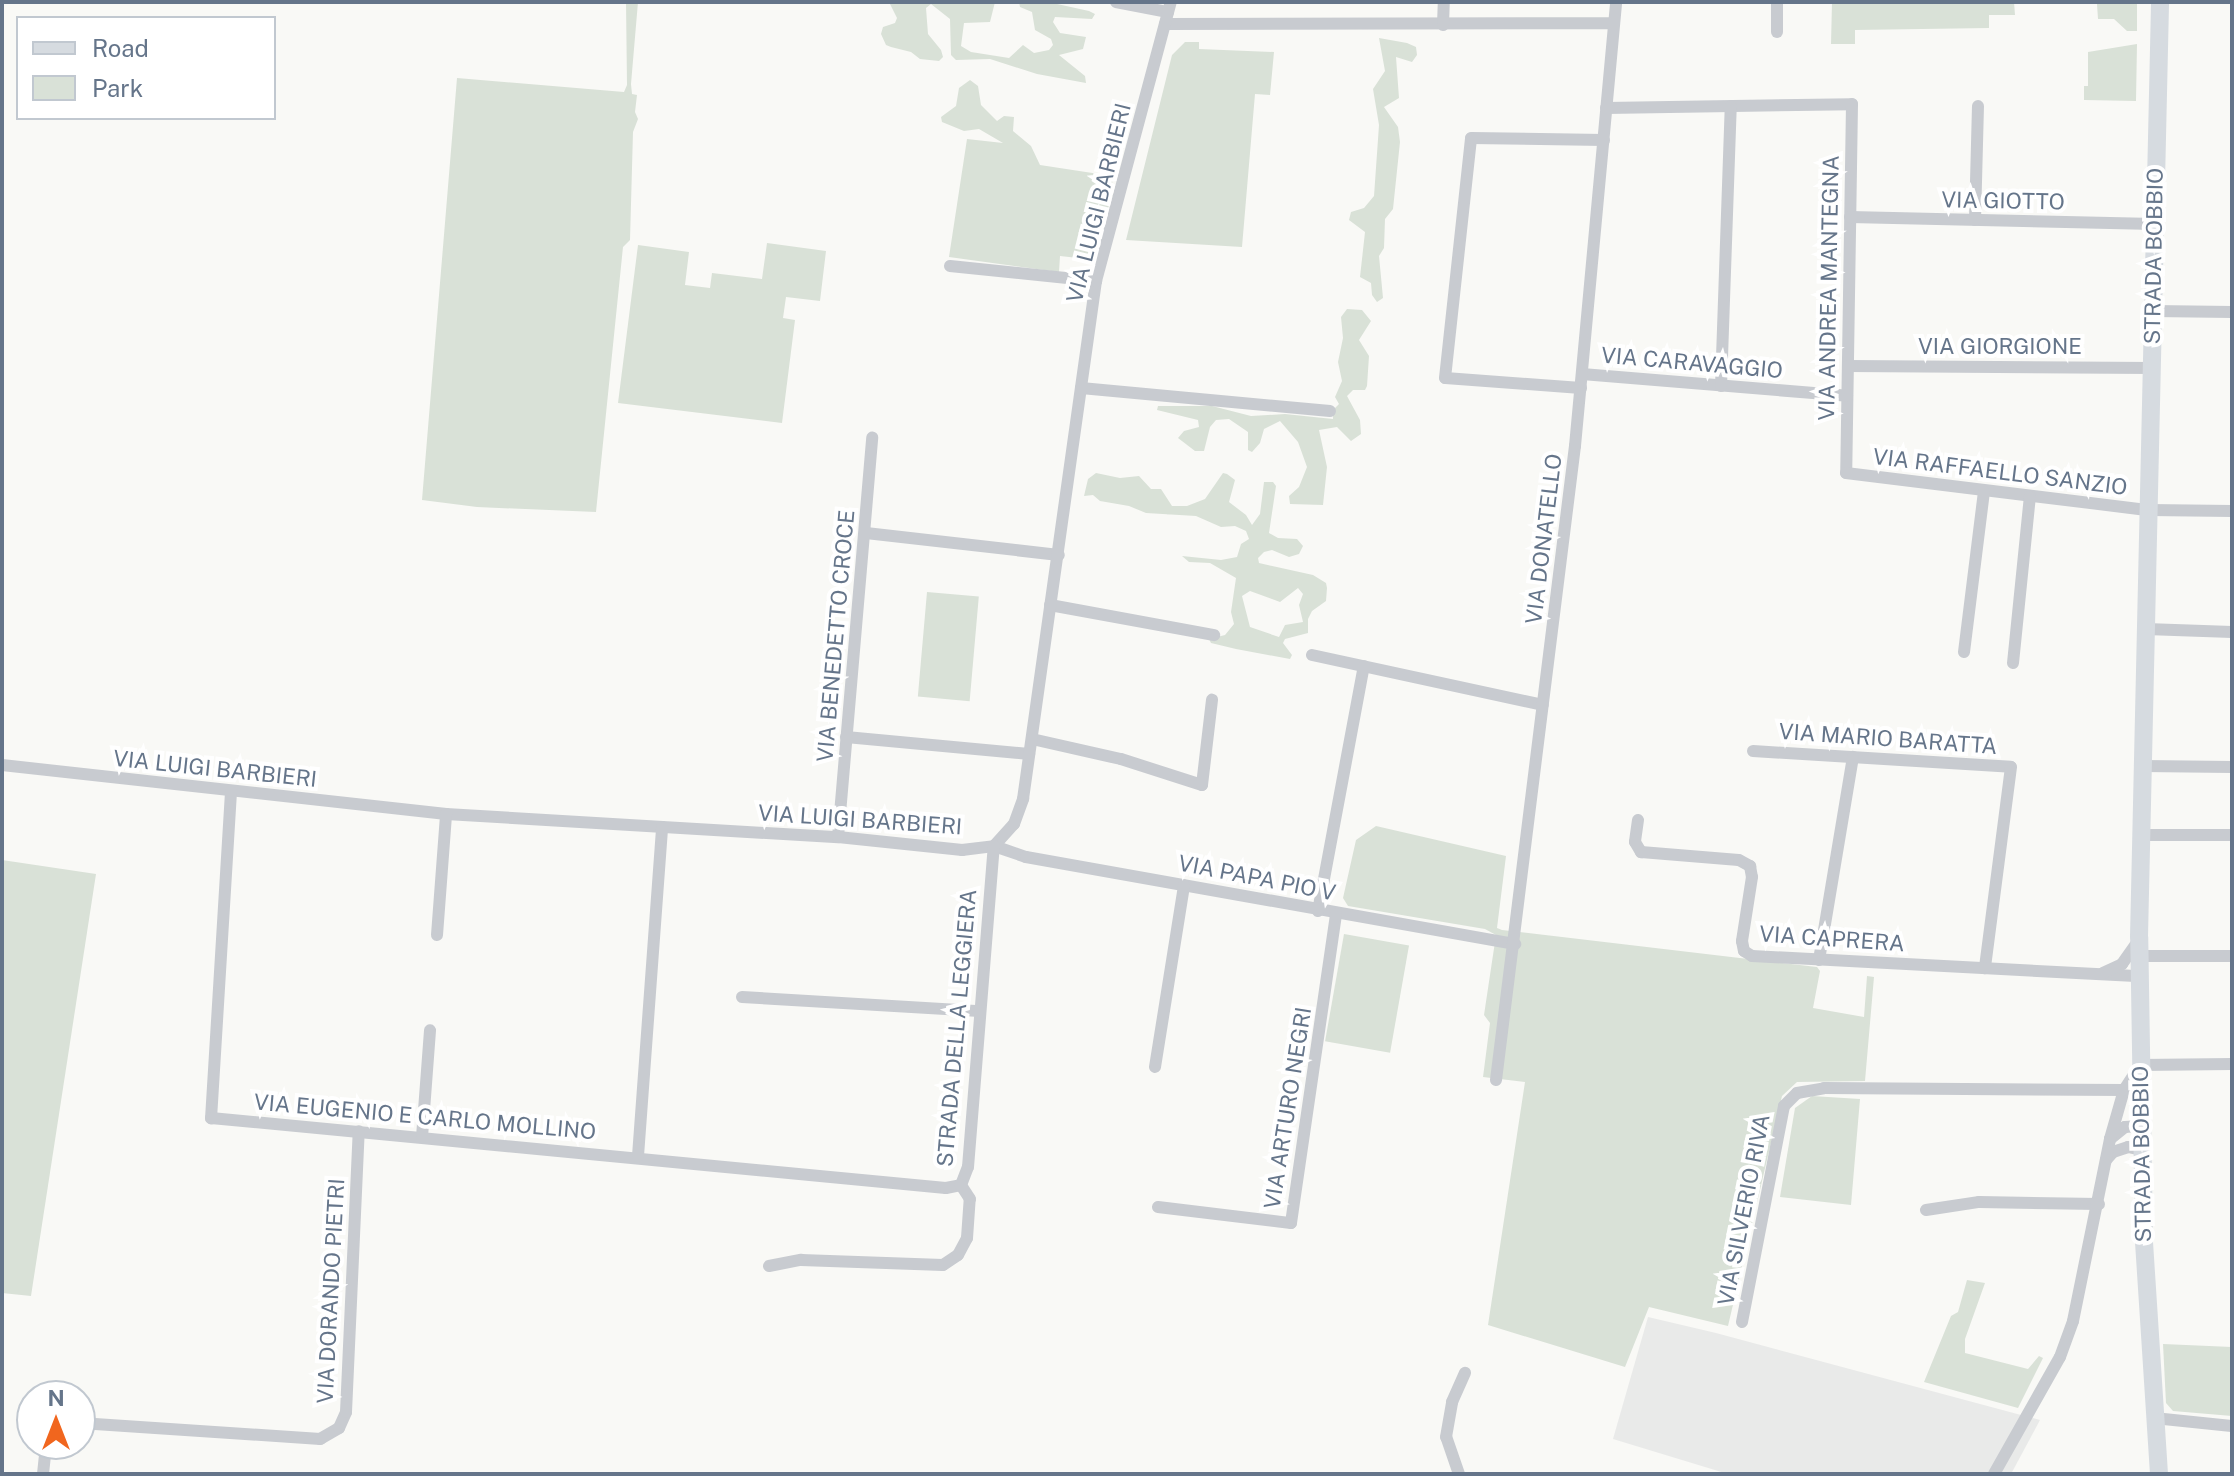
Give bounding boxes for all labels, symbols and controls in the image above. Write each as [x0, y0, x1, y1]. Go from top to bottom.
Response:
legend [16, 16, 276, 120]
text: Road [92, 34, 149, 62]
text: Park [92, 74, 143, 102]
street label: VIA LUIGI BARBIERI [1061, 101, 1137, 305]
street label: VIA ANDREA MANTEGNA [1813, 155, 1845, 421]
street label: STRADA BOBBIO [2139, 167, 2169, 345]
street label: VIA GIOTTO [1941, 187, 2065, 215]
street label: VIA GIORGIONE [1918, 334, 2082, 360]
street label: VIA CARAVAGGIO [1600, 342, 1784, 384]
street label: VIA RAFFAELLO SANZIO [1871, 443, 2129, 501]
street label: VIA DONATELLO [1520, 452, 1568, 626]
street label: VIA BENEDETTO CROCE [812, 509, 860, 763]
street label: VIA MARIO BARATTA [1778, 718, 1998, 760]
street label: VIA LUIGI BARBIERI [112, 745, 318, 793]
street label: VIA LUIGI BARBIERI [757, 800, 963, 840]
street label: VIA PAPA PIO V [1176, 850, 1338, 906]
street label: STRADA DELLA LEGGIERA [932, 888, 982, 1168]
street label: VIA CAPRERA [1758, 921, 1906, 957]
street label: VIA ARTURO NEGRI [1259, 1005, 1317, 1211]
street label: STRADA BOBBIO [2127, 1065, 2157, 1243]
street label: VIA EUGENIO E CARLO MOLLINO [253, 1089, 597, 1145]
street label: VIA SILVERIO RIVA [1712, 1112, 1776, 1308]
street label: VIA DORANDO PIETRI [312, 1178, 350, 1404]
north arrow [16, 1380, 96, 1460]
text: N [47, 1385, 65, 1411]

